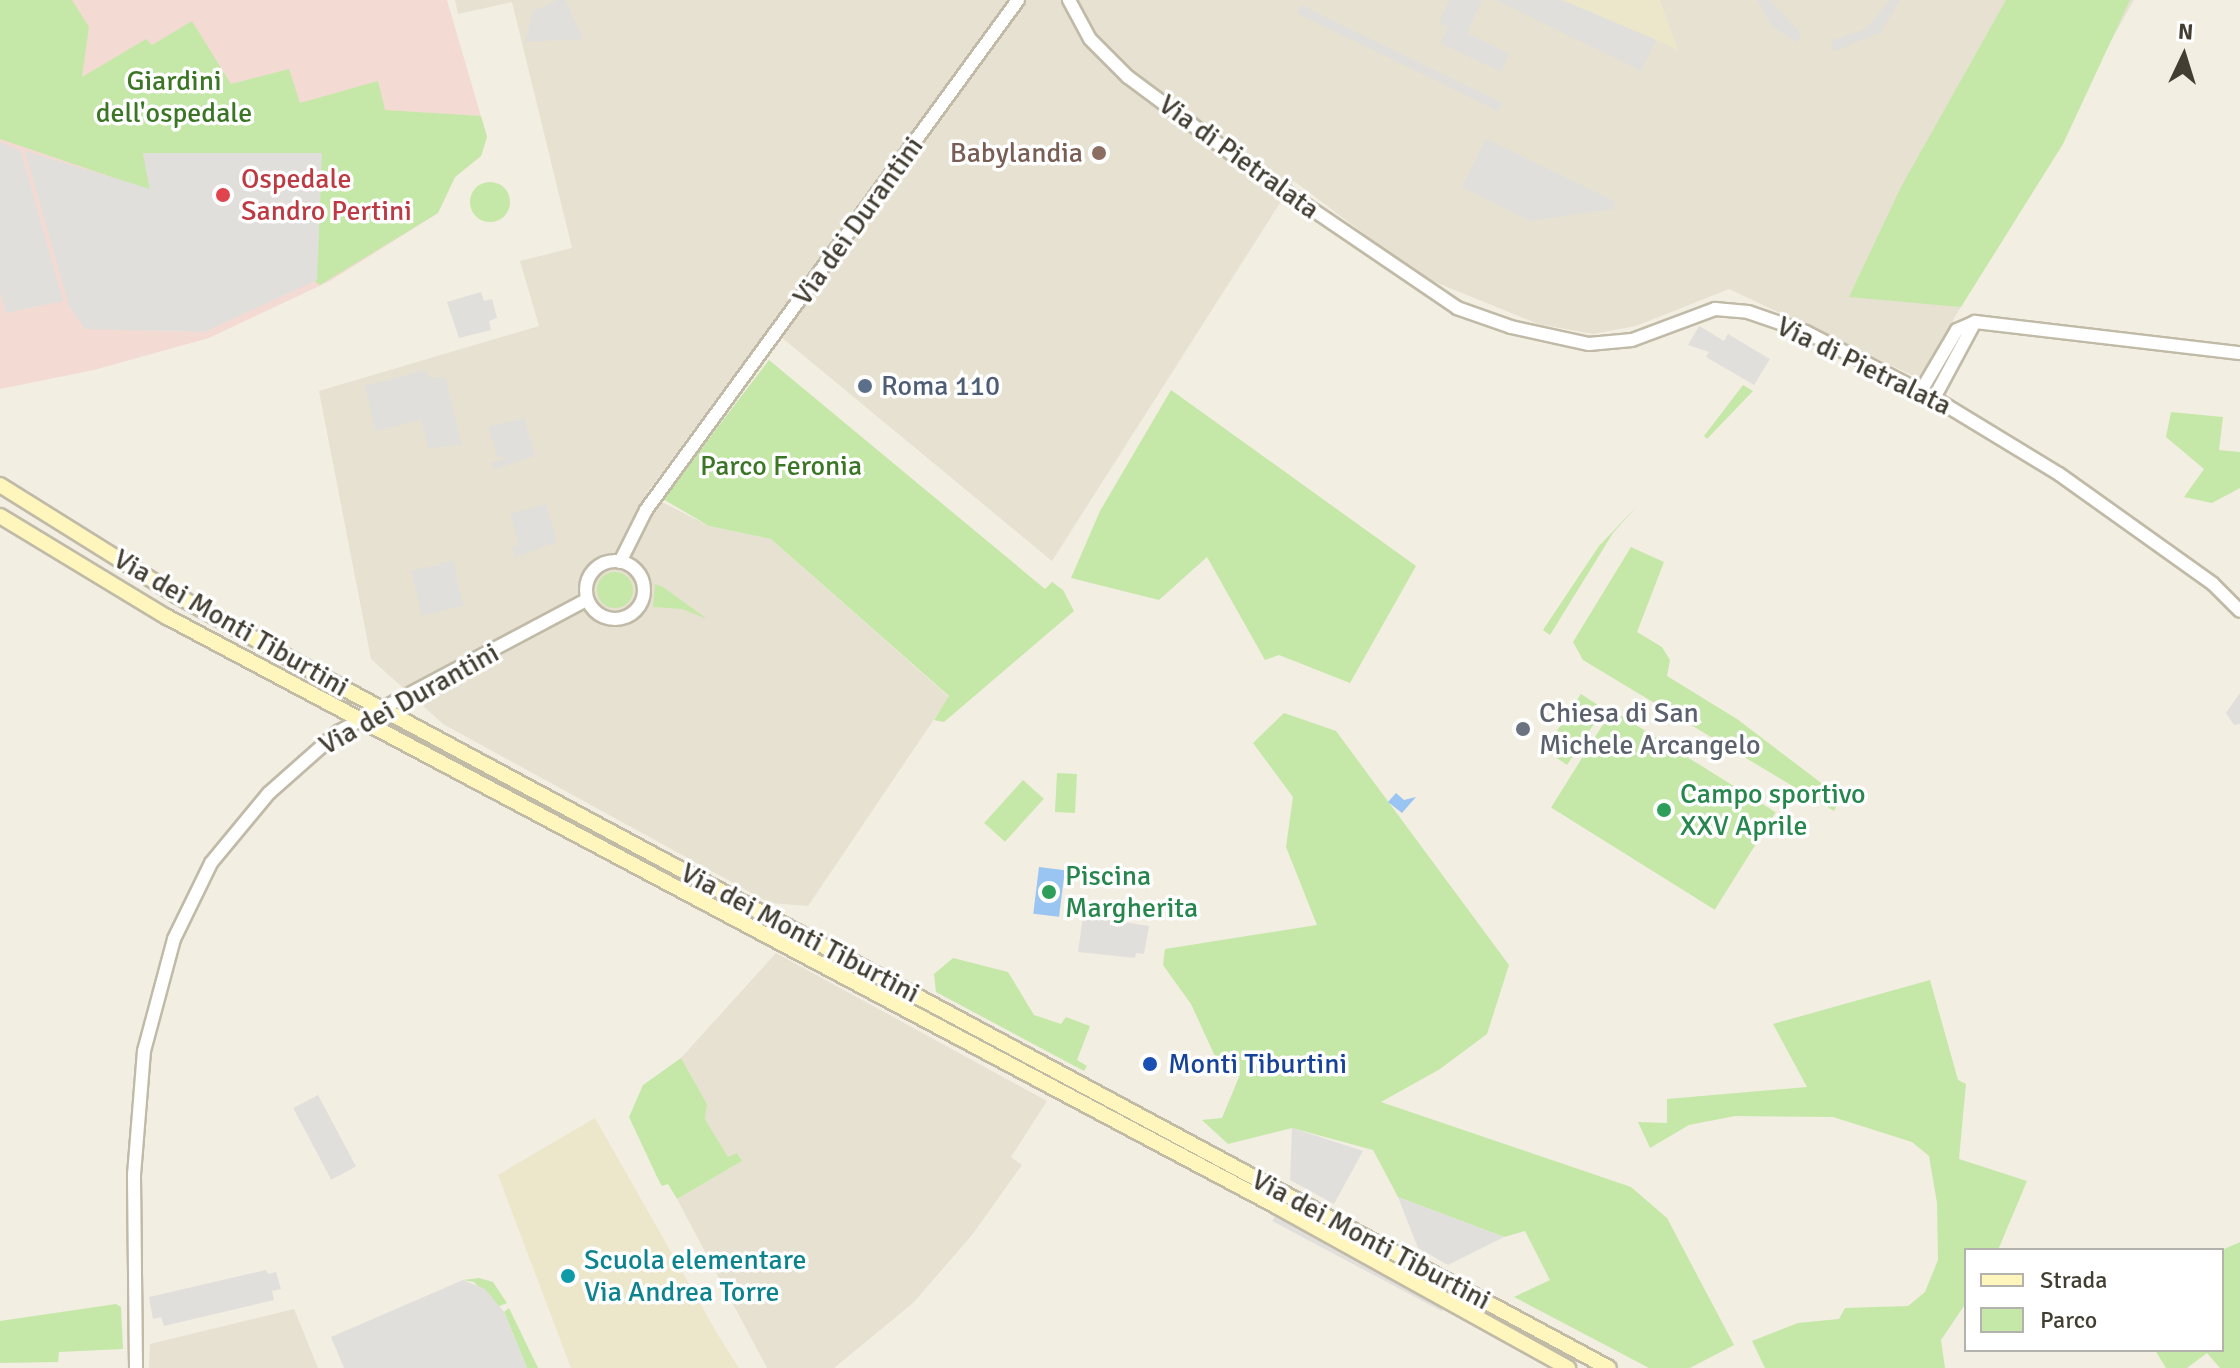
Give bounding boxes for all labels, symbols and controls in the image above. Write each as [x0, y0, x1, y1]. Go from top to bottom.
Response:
north arrow [2144, 16, 2224, 96]
text: N [2177, 18, 2194, 46]
park label: Giardini dell'ospedale [96, 64, 252, 130]
street label: Via di Pietralata [1152, 87, 1326, 227]
street label: Via dei Durantini [786, 130, 930, 312]
place label: Babylandia [950, 136, 1083, 170]
marker: Babylandia [1090, 144, 1108, 162]
place label: Ospedale Sandro Pertini [241, 162, 412, 228]
marker: Ospedale Sandro Pertini [212, 184, 234, 206]
street label: Via di Pietralata [1771, 309, 1957, 423]
place label: Roma 110 [881, 369, 1000, 403]
marker: Roma 110 [856, 377, 874, 395]
park label: Parco Feronia [700, 449, 862, 483]
street label: Via dei Monti Tiburtini [108, 542, 354, 704]
street label: Via dei Durantini [313, 636, 505, 762]
place label: Chiesa di San Michele Arcangelo [1539, 696, 1761, 762]
marker: Chiesa di San Michele Arcangelo [1514, 720, 1532, 738]
place label: Campo sportivo XXV Aprile [1680, 777, 1866, 843]
marker: Campo sportivo XXV Aprile [1655, 801, 1673, 819]
street label: Via dei Monti Tiburtini [675, 856, 925, 1010]
place label: Piscina Margherita [1065, 859, 1198, 925]
marker: Piscina Margherita [1040, 883, 1058, 901]
place label: Monti Tiburtini [1168, 1047, 1347, 1081]
marker: Monti Tiburtini [1139, 1053, 1161, 1075]
street label: Via dei Monti Tiburtini [1246, 1163, 1496, 1317]
place label: Scuola elementare Via Andrea Torre [584, 1243, 807, 1309]
legend [1964, 1248, 2224, 1352]
text: Strada [2040, 1265, 2107, 1295]
marker: Scuola elementare Via Andrea Torre [559, 1267, 577, 1285]
text: Parco [2040, 1305, 2097, 1335]

